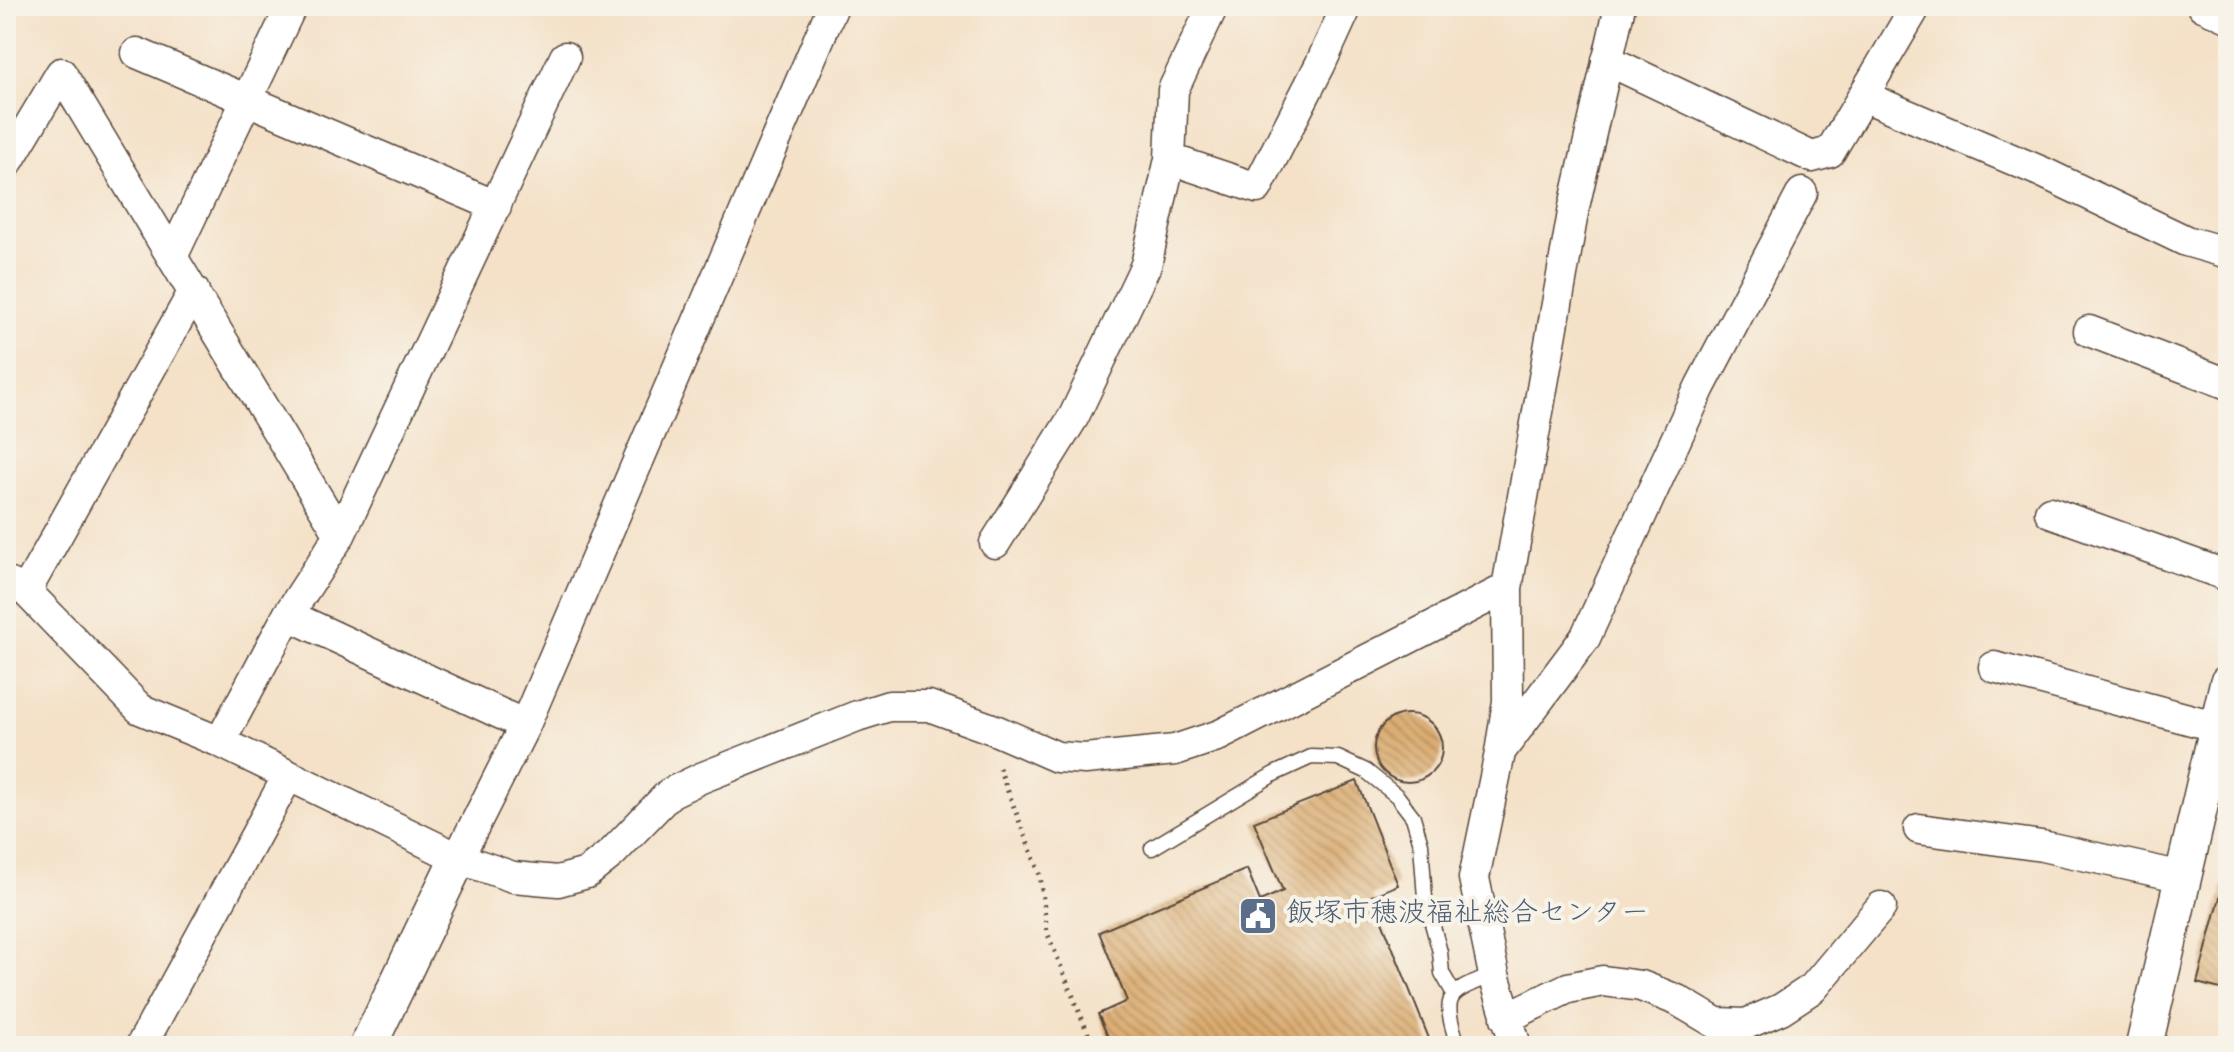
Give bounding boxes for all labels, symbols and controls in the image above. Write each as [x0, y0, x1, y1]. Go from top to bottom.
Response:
public building icon: 飯塚市穂波福祉総合センター [1237, 895, 1279, 937]
place label: 飯塚市穂波福祉総合センター [1286, 896, 1649, 936]

